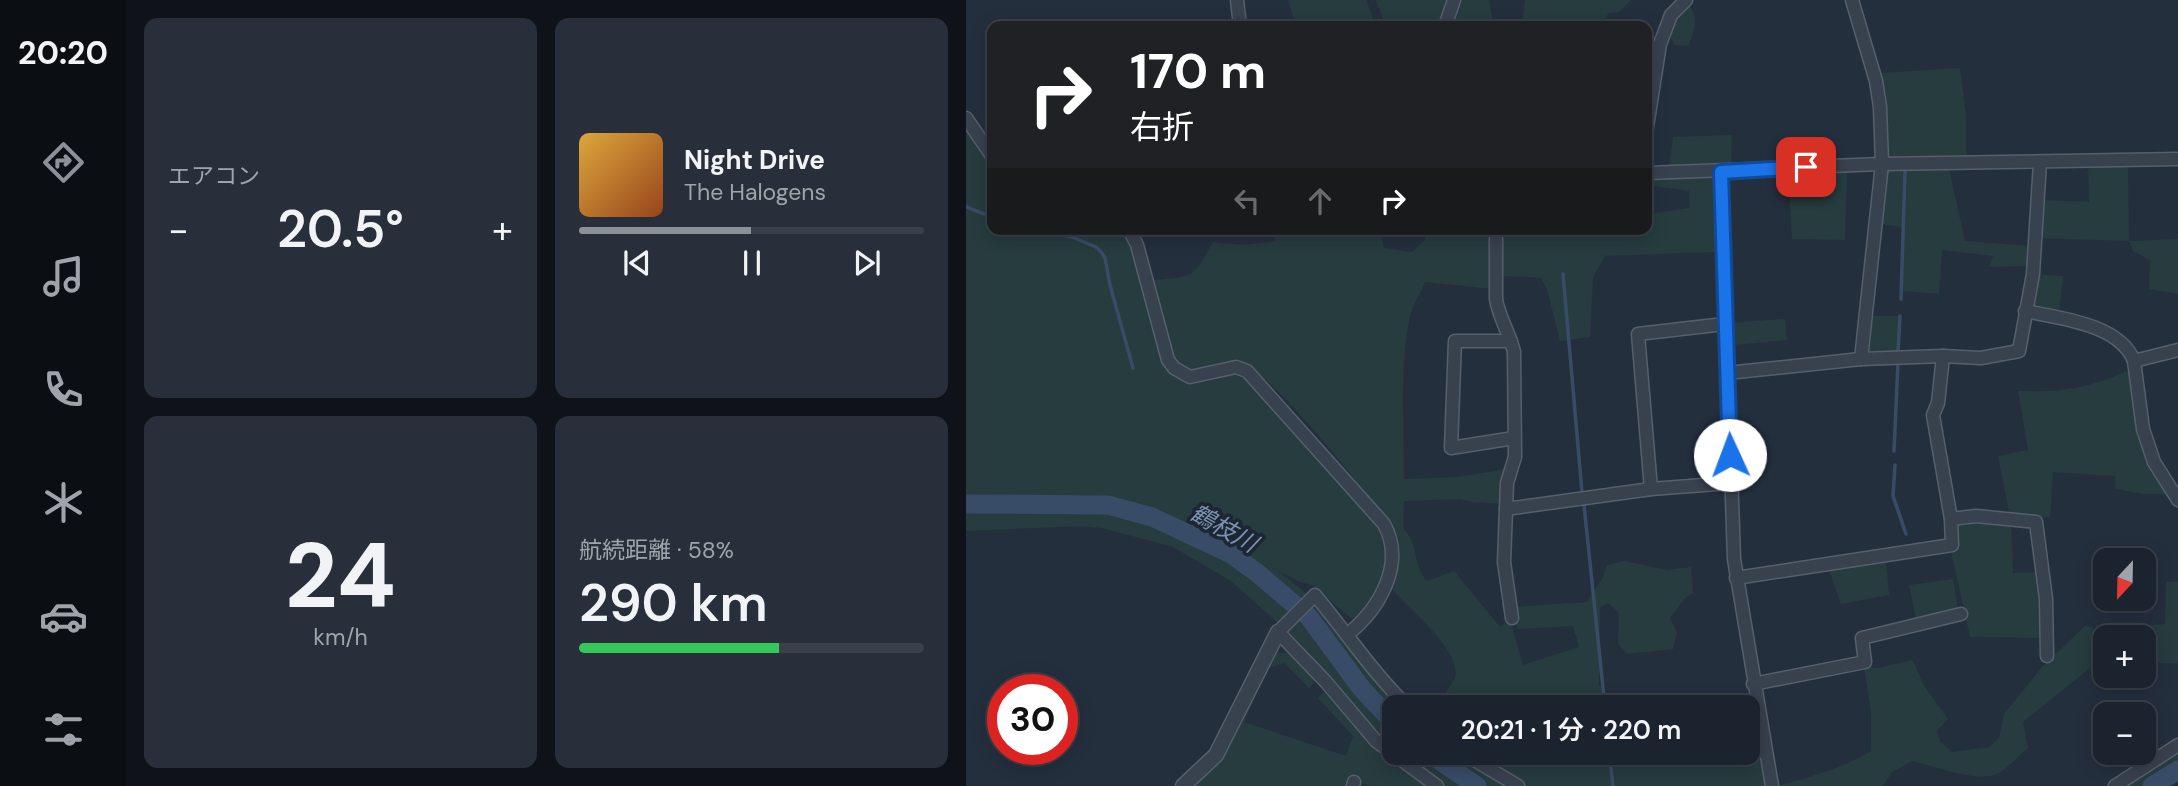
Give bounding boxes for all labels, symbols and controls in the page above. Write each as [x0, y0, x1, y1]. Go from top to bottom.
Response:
text: 20:20 [18, 32, 108, 74]
text: 170 m [1130, 39, 1266, 103]
icon: right [1015, 49, 1106, 140]
text: 右折 [1130, 106, 1194, 148]
pin [1776, 137, 1836, 197]
icon: directions [39, 138, 88, 187]
text: Night Drive [684, 143, 825, 177]
icon: arrive [1787, 148, 1825, 186]
text: エアコン [168, 161, 260, 191]
text: The Halogens [684, 177, 826, 207]
icon: left [1228, 182, 1266, 220]
icon: ahead [1301, 182, 1339, 220]
icon: right [1374, 182, 1412, 220]
text: 20.5° [277, 195, 404, 263]
text: − [168, 205, 189, 255]
text: + [492, 205, 513, 255]
icon: previous [618, 244, 656, 282]
icon: pause [733, 244, 771, 282]
icon: next [848, 244, 886, 282]
icon: music [39, 252, 88, 301]
icon: phone [39, 365, 88, 414]
position arrow [1693, 418, 1767, 492]
icon: climate [39, 478, 88, 527]
water label: 鶴枝川 [1185, 497, 1266, 560]
text: 24 [285, 517, 396, 635]
text: 航続距離 · 58% [579, 535, 734, 565]
north arrow [2093, 548, 2156, 611]
map controls [2093, 548, 2156, 765]
text: 290 km [579, 569, 768, 637]
icon: car [39, 592, 88, 641]
text: km/h [313, 622, 368, 652]
button: + [2093, 625, 2156, 688]
speed limit sign: 30 [987, 674, 1078, 765]
button: − [2093, 702, 2156, 765]
icon: filters [39, 705, 88, 754]
text: 20:21 · 1 分 · 220 m [1461, 713, 1681, 747]

